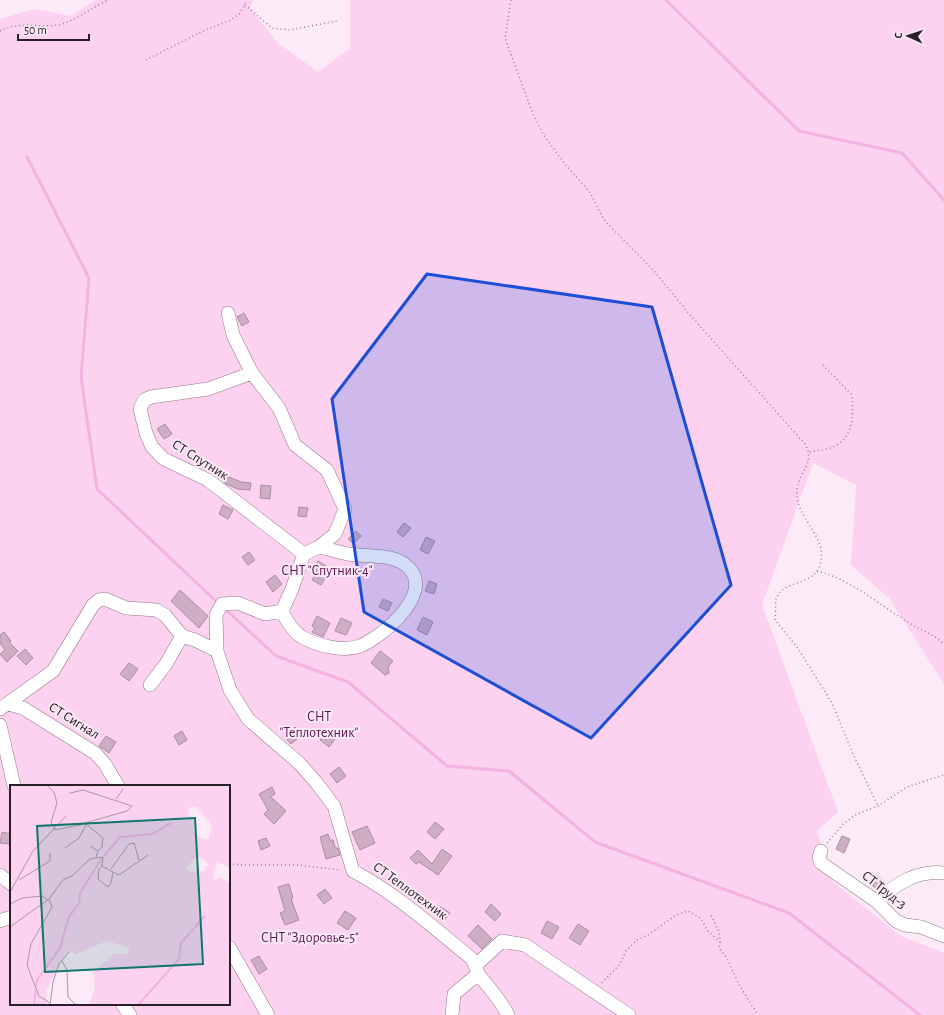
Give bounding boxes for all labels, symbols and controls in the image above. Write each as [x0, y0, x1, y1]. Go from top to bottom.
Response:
scale bar [18, 16, 89, 42]
north arrow [888, 16, 928, 56]
text: 50 m [24, 24, 47, 36]
text: С [893, 32, 904, 39]
street label: СТ Спутник [169, 437, 231, 483]
park label: СНТ "Спутник-4" [281, 564, 373, 578]
street label: СТ Сигнал [46, 700, 102, 742]
park label: СНТ "Теплотехник" [279, 710, 359, 740]
inset map [10, 785, 230, 1005]
street label: СТ Теплотехник [370, 859, 450, 923]
street label: СТ Труд-3 [859, 868, 909, 912]
park label: СНТ "Здоровье-5" [261, 931, 359, 945]

